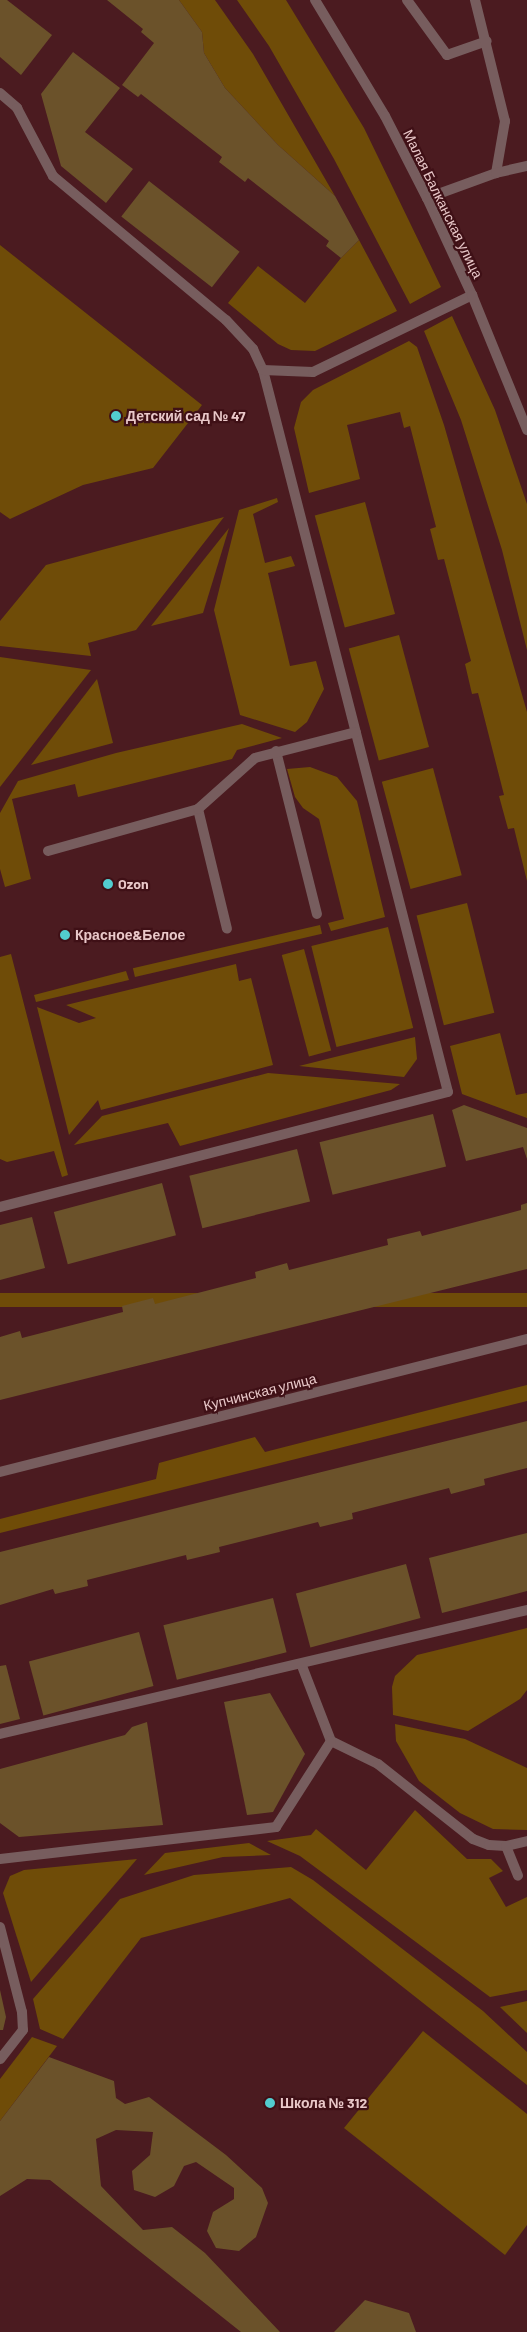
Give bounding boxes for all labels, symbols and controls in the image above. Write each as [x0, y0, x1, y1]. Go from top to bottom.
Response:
street label: Малая Балканская улица [400, 127, 486, 281]
place label: Детский сад № 47 [126, 408, 245, 424]
marker: Детский сад № 47 [110, 410, 122, 422]
place label: Ozon [118, 876, 149, 892]
marker: Ozon [102, 878, 114, 890]
place label: Красное&Белое [75, 927, 185, 943]
marker: Красное&Белое [59, 929, 71, 941]
street label: Купчинская улица [202, 1370, 318, 1414]
place label: Школа № 312 [280, 2095, 367, 2111]
marker: Школа № 312 [264, 2097, 276, 2109]

